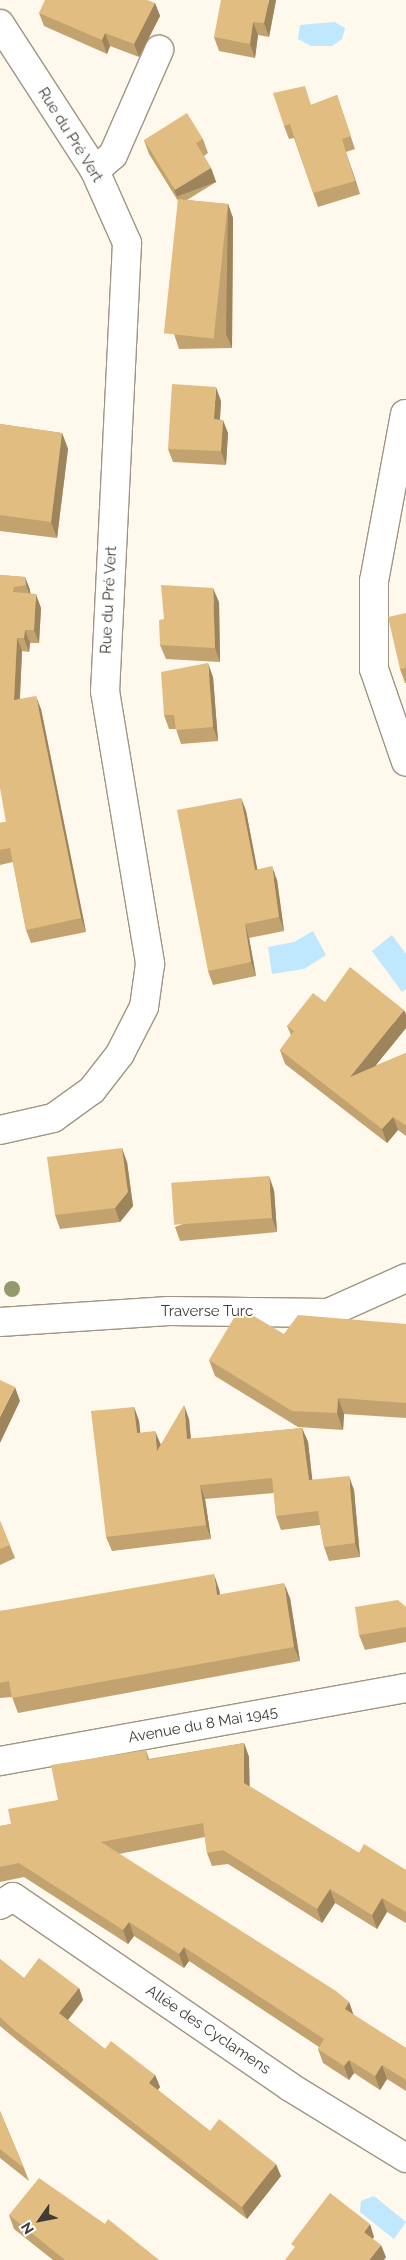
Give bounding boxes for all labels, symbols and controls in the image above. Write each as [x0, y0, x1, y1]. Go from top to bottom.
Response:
street label: Rue du Pré Vert [34, 84, 106, 186]
street label: Rue du Pré Vert [97, 545, 121, 655]
street label: Traverse Turc [161, 1303, 253, 1321]
street label: Avenue du 8 Mai 1945 [127, 1703, 279, 1747]
street label: Allée des Cyclamens [142, 1982, 274, 2078]
north arrow [15, 2195, 65, 2245]
text: N [18, 2219, 37, 2237]

